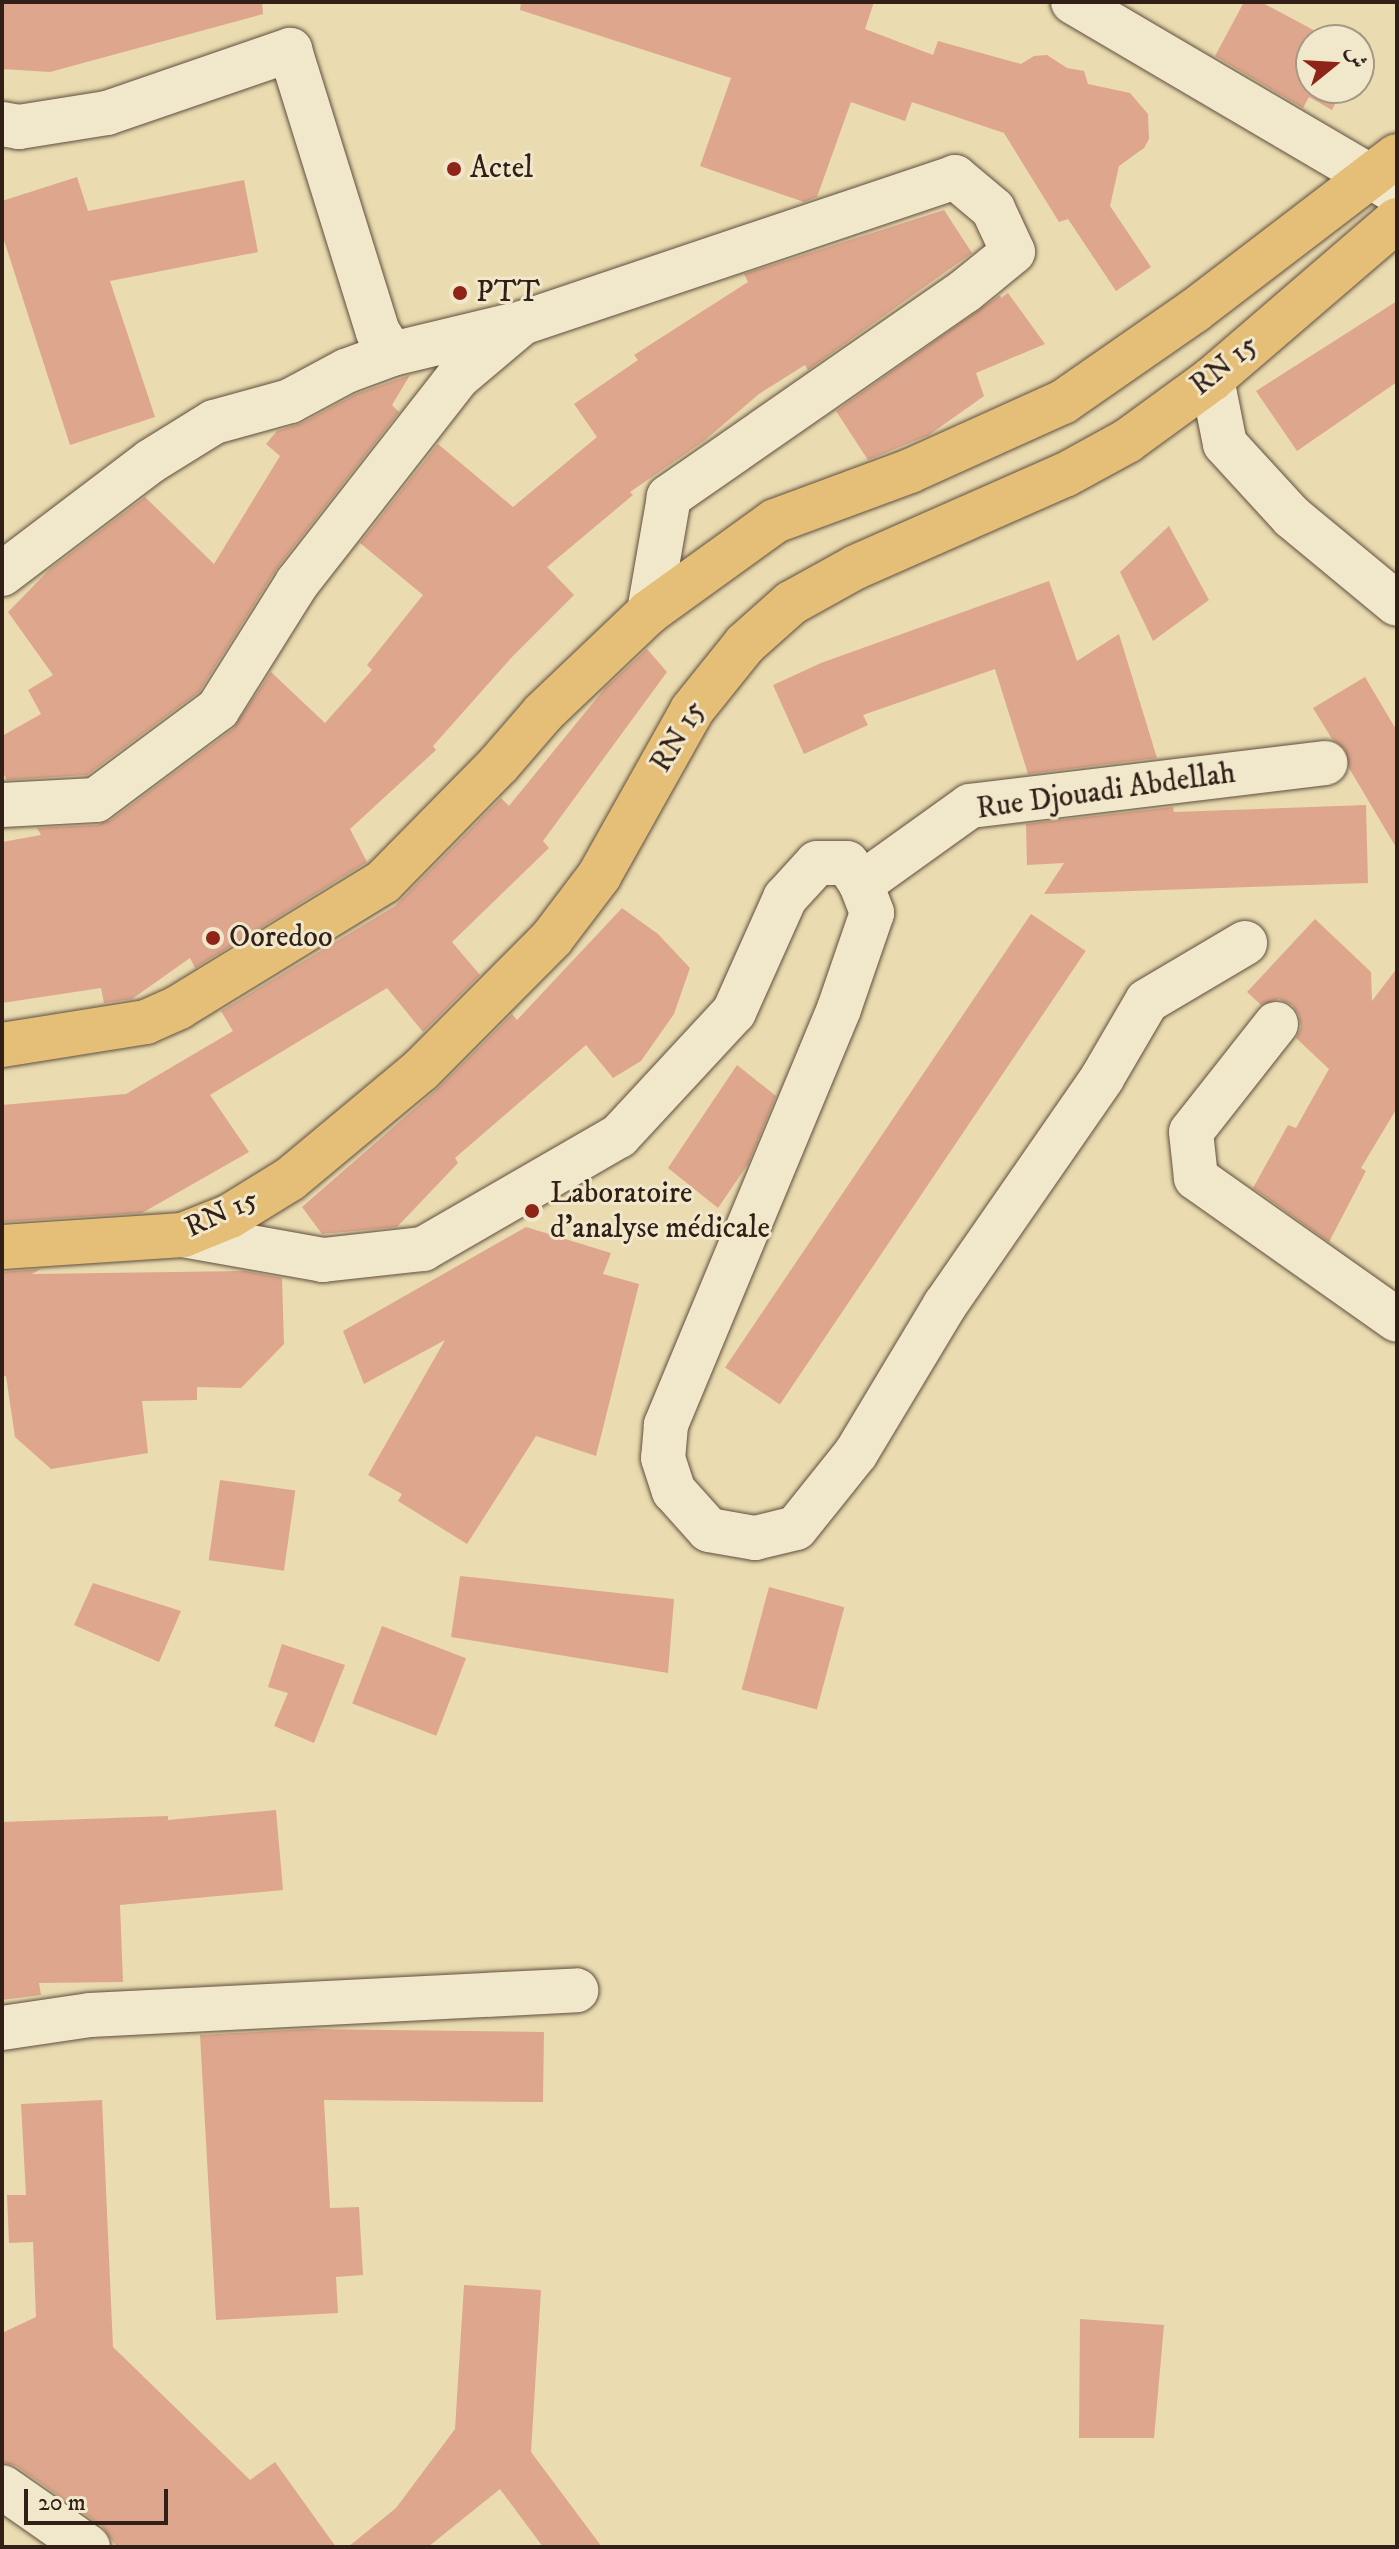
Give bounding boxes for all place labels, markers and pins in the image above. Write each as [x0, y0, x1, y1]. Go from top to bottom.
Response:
place label: Actel [470, 151, 533, 187]
marker: Actel [445, 160, 463, 178]
place label: PTT [476, 275, 540, 311]
marker: PTT [451, 284, 469, 302]
place label: Ooredoo [229, 920, 332, 956]
marker: Ooredoo [204, 929, 222, 947]
place label: Laboratoire d'analyse médicale [550, 1176, 770, 1246]
marker: Laboratoire d'analyse médicale [521, 1200, 543, 1222]

